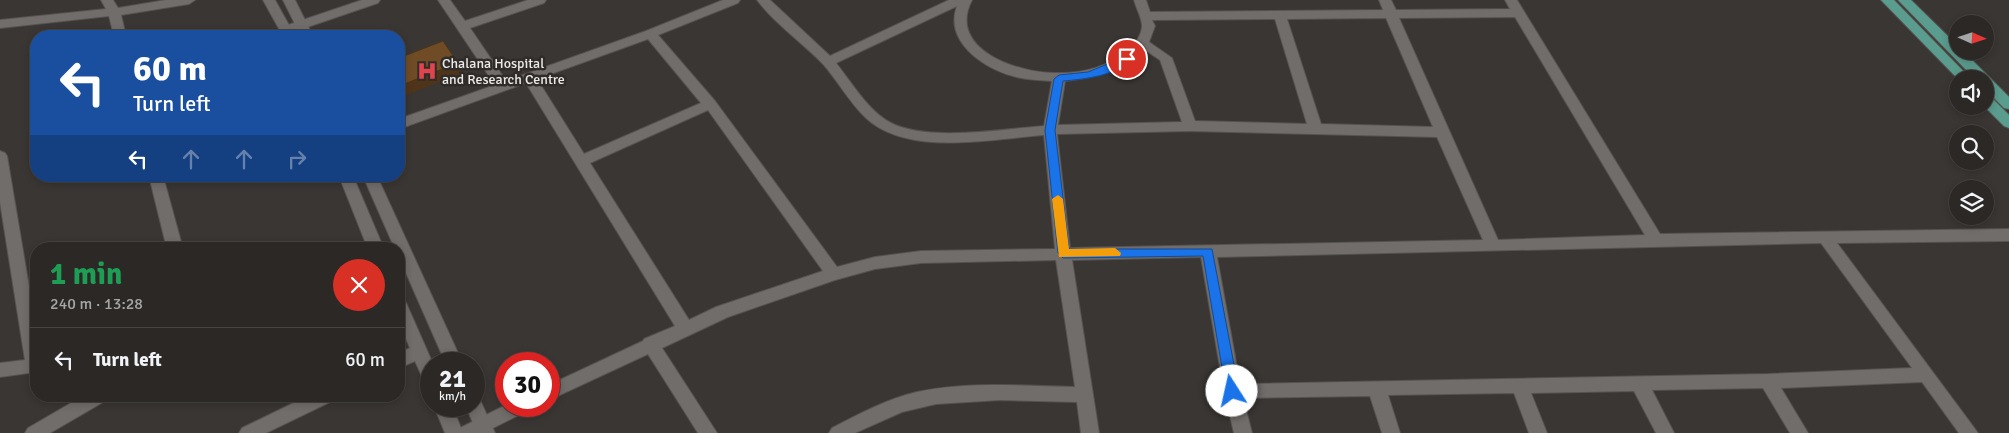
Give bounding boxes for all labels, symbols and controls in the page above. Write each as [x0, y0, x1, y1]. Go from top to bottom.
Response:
north arrow [1949, 15, 1994, 60]
map controls [1949, 15, 1994, 225]
pin [1106, 38, 1148, 80]
icon: arrive [1113, 45, 1141, 73]
text: 60 m [133, 47, 207, 90]
icon: left [50, 50, 115, 115]
place label: Chalana Hospital and Research Centre [442, 55, 565, 88]
hospital icon: Chalana Hospital and Research Centre [416, 60, 438, 82]
button: sound [1949, 70, 1994, 115]
text: Turn left [133, 90, 211, 117]
button: search [1949, 125, 1994, 170]
icon: left [124, 145, 152, 173]
icon: ahead [177, 145, 205, 173]
icon: ahead [230, 145, 258, 173]
icon: right [283, 145, 311, 173]
button: layers [1949, 180, 1994, 225]
text: 1 min [50, 256, 122, 293]
button: close [333, 259, 385, 311]
text: 240 m · 13:28 [50, 294, 143, 314]
icon: left [50, 346, 78, 374]
text: Turn left [93, 348, 162, 372]
text: 60 m [345, 348, 385, 372]
speed limit sign: 30 [495, 352, 560, 417]
text: 21 [439, 363, 466, 394]
position arrow [1205, 364, 1257, 416]
text: km/h [439, 389, 466, 404]

